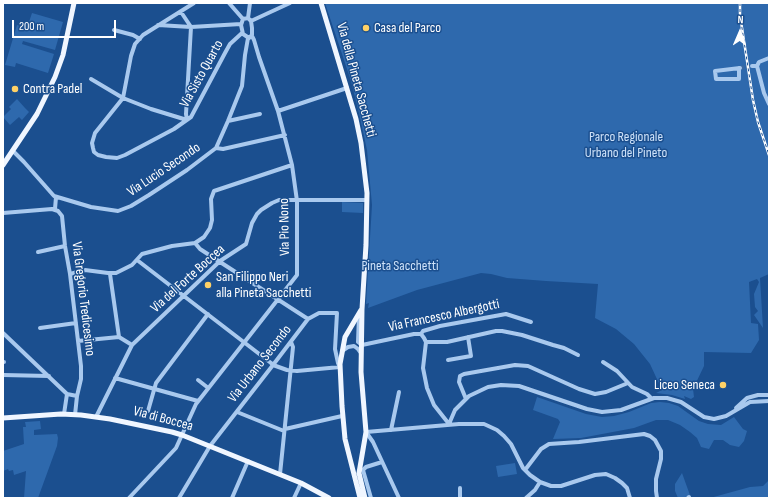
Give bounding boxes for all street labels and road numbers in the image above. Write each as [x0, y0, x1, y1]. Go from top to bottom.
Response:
street label: Via della Pineta Sacchetti [333, 21, 379, 139]
street label: Via Sisto Quarto [177, 37, 227, 111]
street label: Via Lucio Secondo [124, 139, 204, 201]
street label: Via Pio Nono [276, 198, 294, 256]
street label: Via Gregorio Tredicesimo [68, 241, 98, 357]
street label: Via del Forte Boccea [147, 241, 229, 317]
street label: Via Francesco Albergotti [387, 296, 501, 336]
street label: Via Urbano Secondo [225, 322, 295, 406]
street label: Via di Boccea [131, 403, 195, 435]

